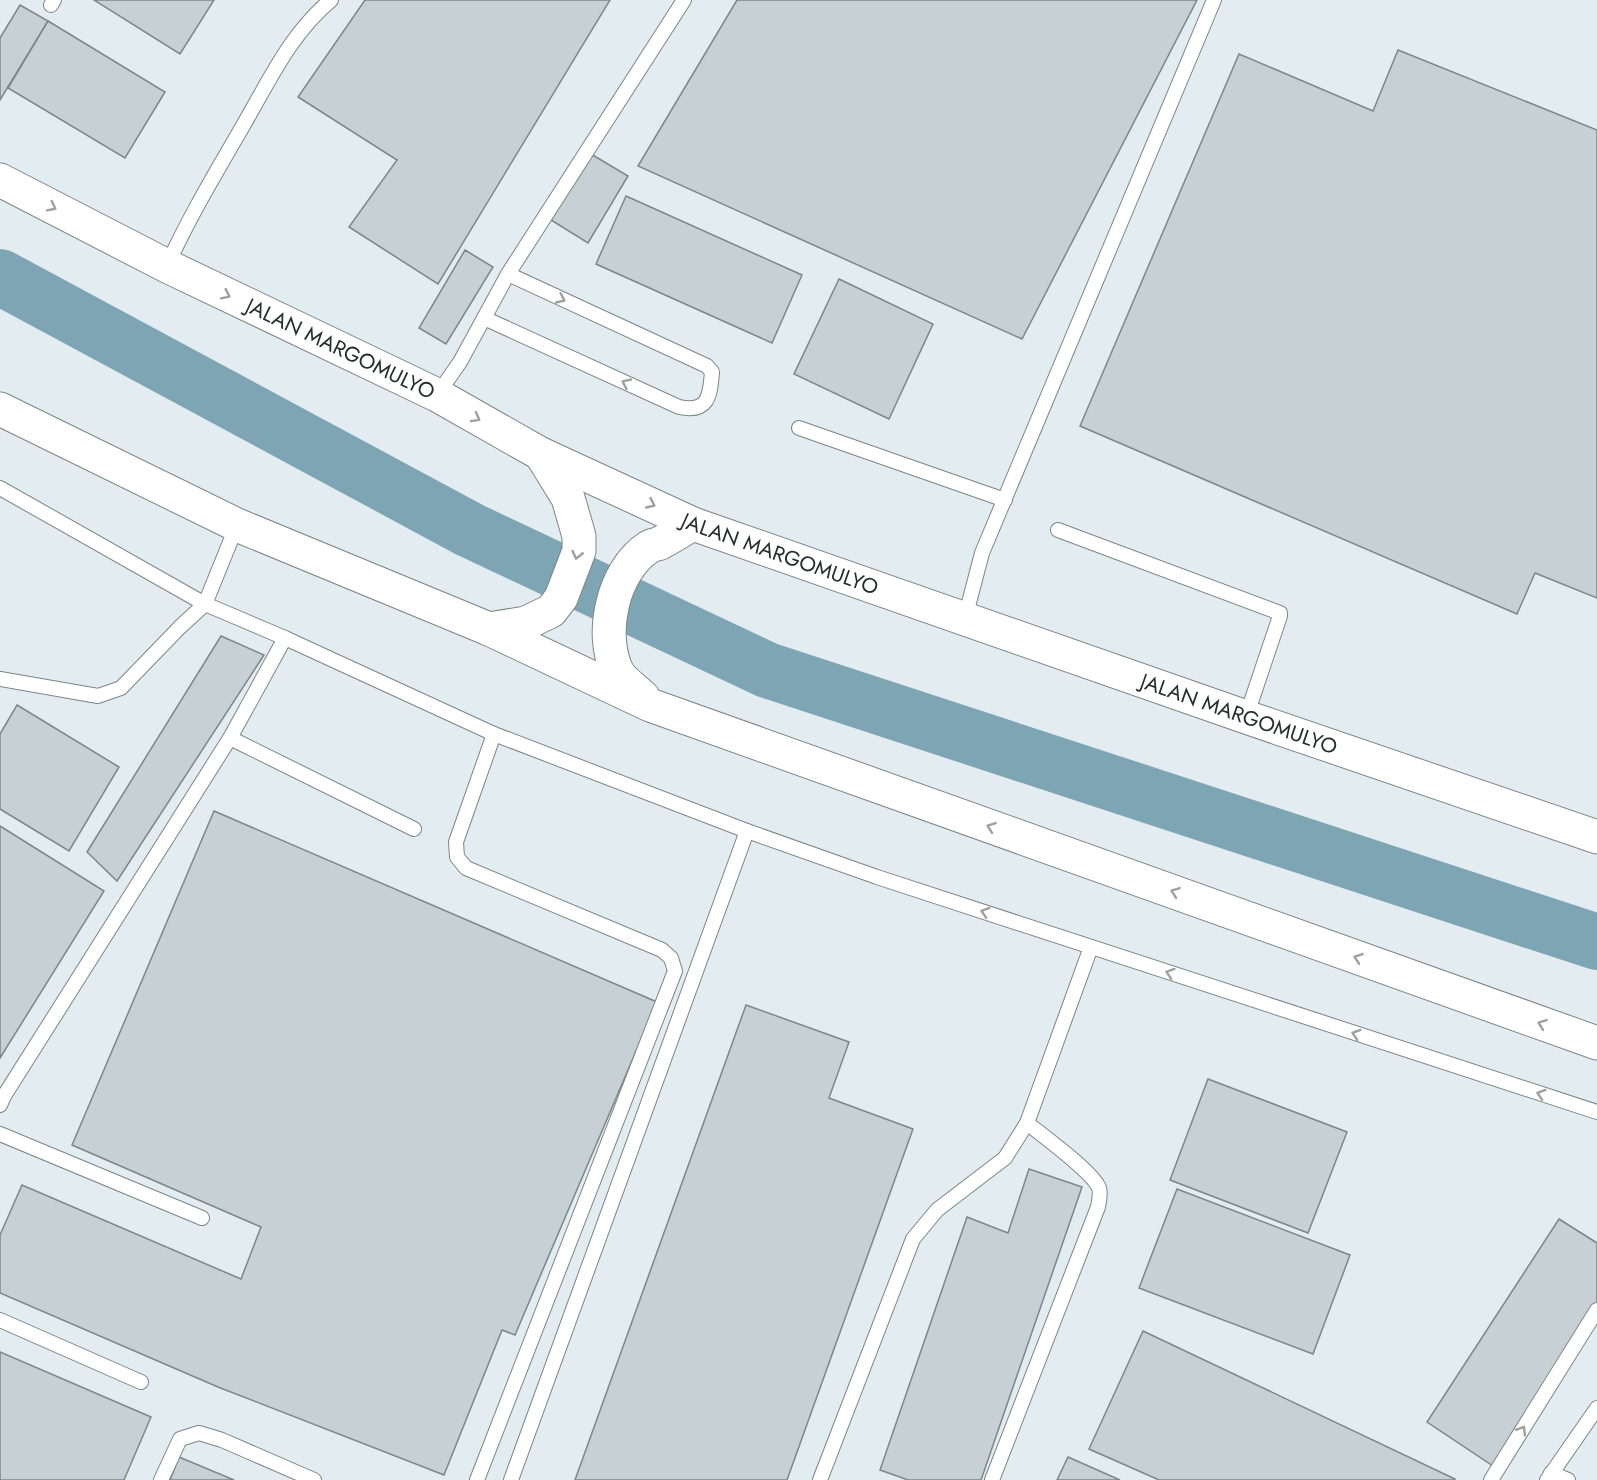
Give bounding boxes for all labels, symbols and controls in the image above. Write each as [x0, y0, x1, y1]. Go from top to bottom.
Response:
one-way arrow [46, 200, 56, 211]
one-way arrow [220, 287, 231, 299]
street label: JALAN MARGOMULYO [238, 290, 440, 407]
one-way arrow [555, 291, 566, 303]
one-way arrow [621, 378, 632, 390]
one-way arrow [470, 410, 481, 422]
one-way arrow [644, 497, 655, 509]
street label: JALAN MARGOMULYO [674, 504, 882, 603]
one-way arrow [571, 550, 584, 560]
street label: JALAN MARGOMULYO [1133, 665, 1341, 762]
one-way arrow [986, 821, 997, 834]
one-way arrow [1170, 887, 1181, 900]
one-way arrow [980, 907, 991, 920]
one-way arrow [1353, 953, 1364, 966]
one-way arrow [1166, 968, 1176, 981]
one-way arrow [1537, 1018, 1548, 1031]
one-way arrow [1351, 1029, 1362, 1041]
one-way arrow [1536, 1089, 1547, 1101]
one-way arrow [1515, 1426, 1527, 1436]

